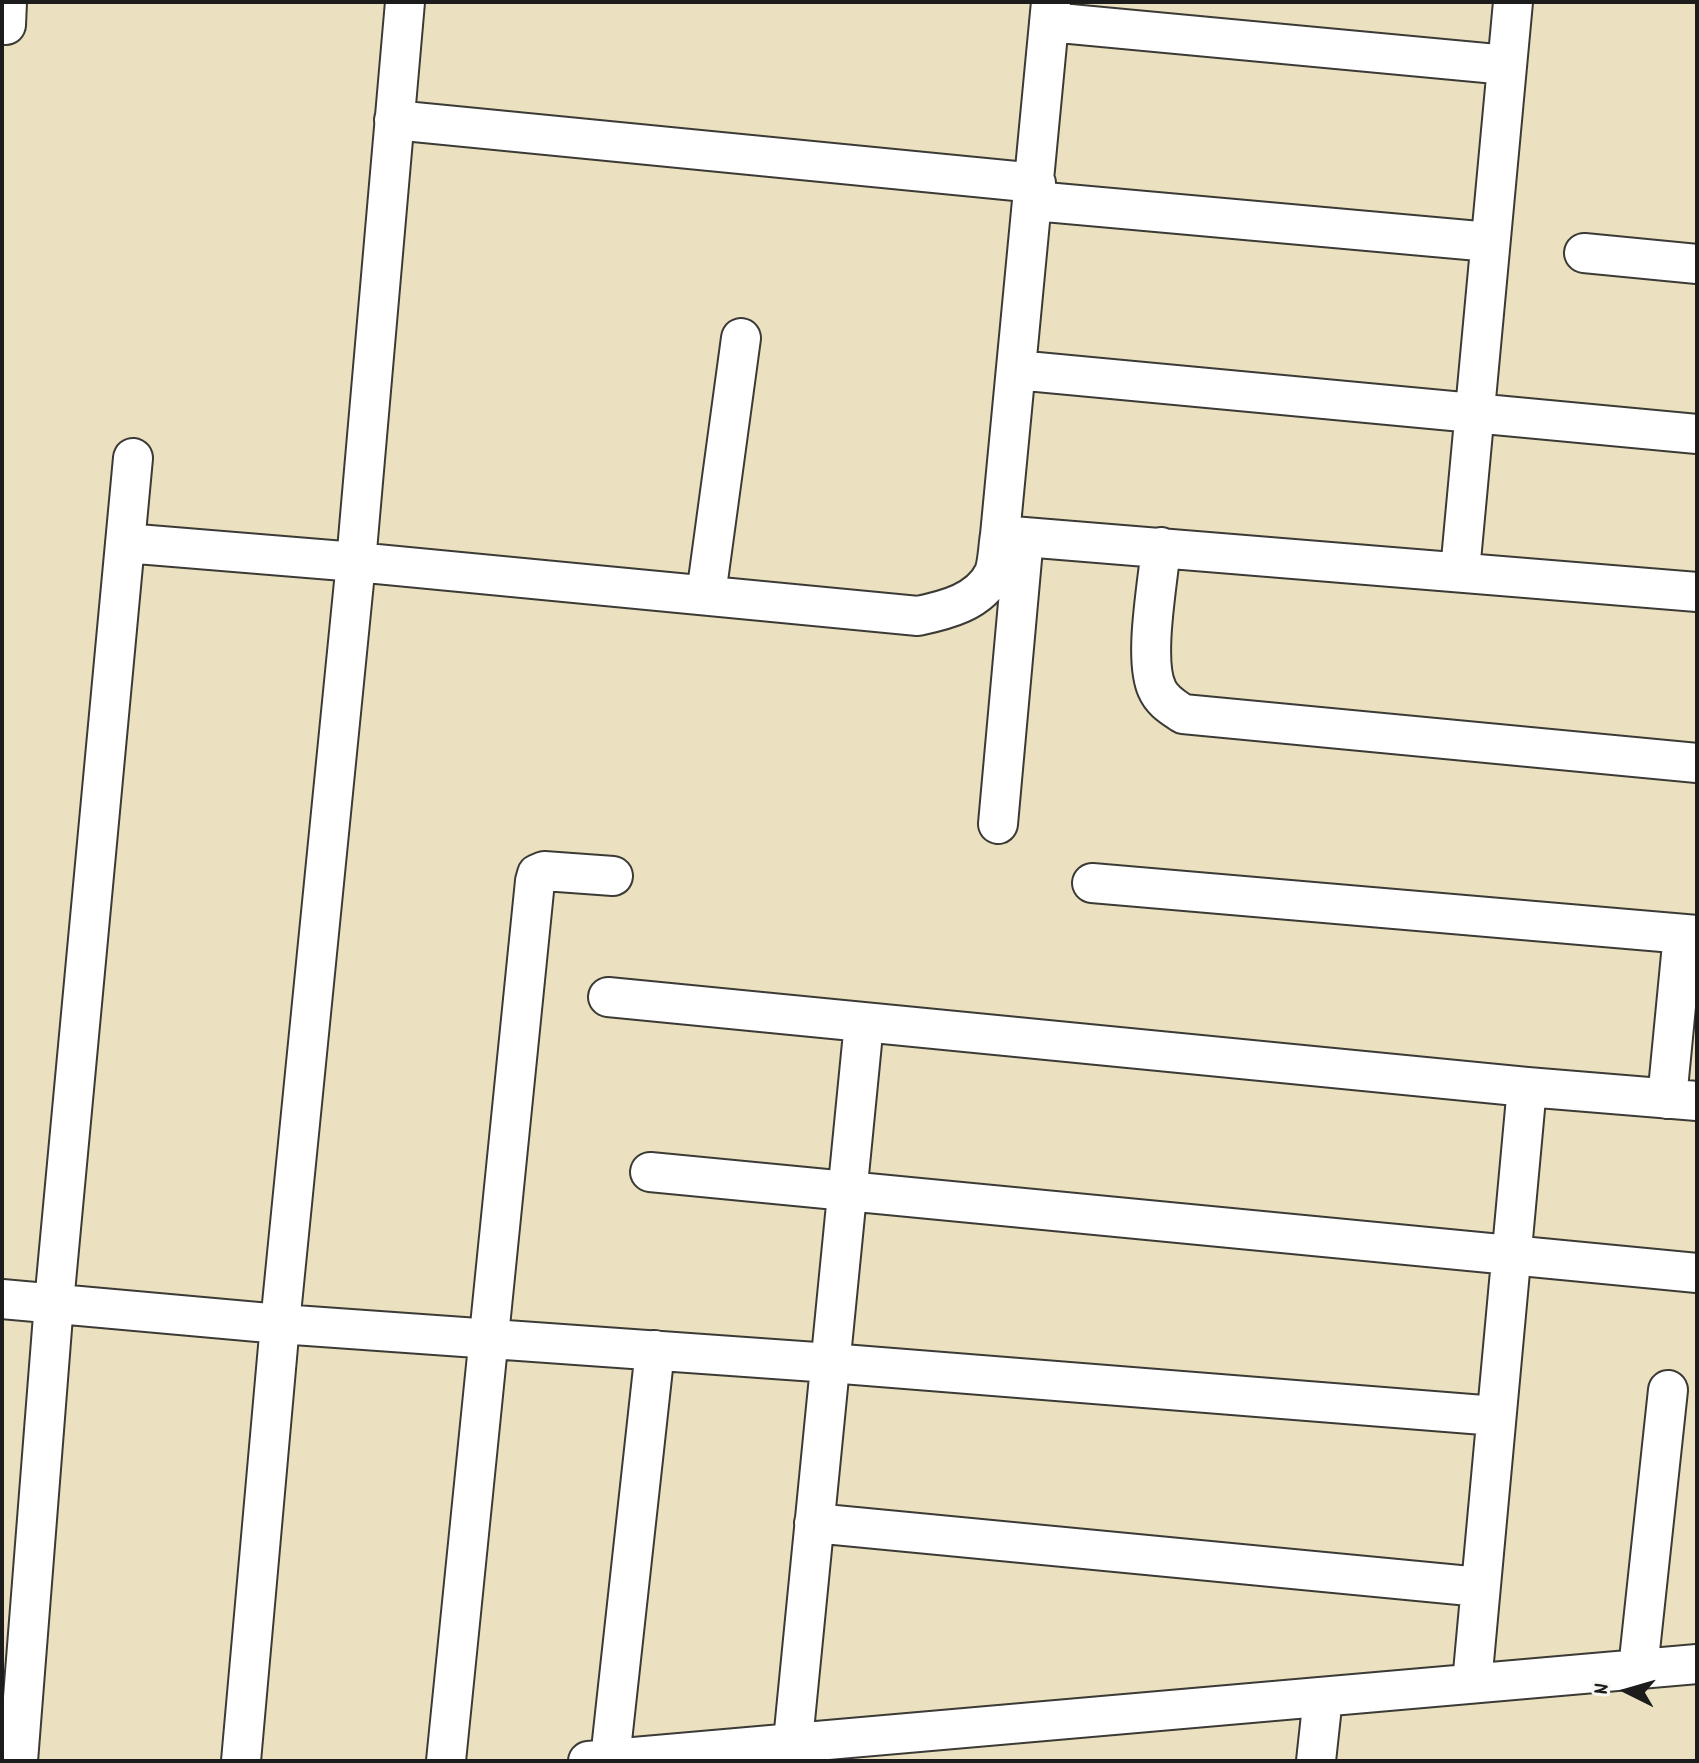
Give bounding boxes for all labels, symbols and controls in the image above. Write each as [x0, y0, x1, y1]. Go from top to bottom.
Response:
north arrow [1587, 1651, 1667, 1731]
text: N [1587, 1682, 1619, 1696]

